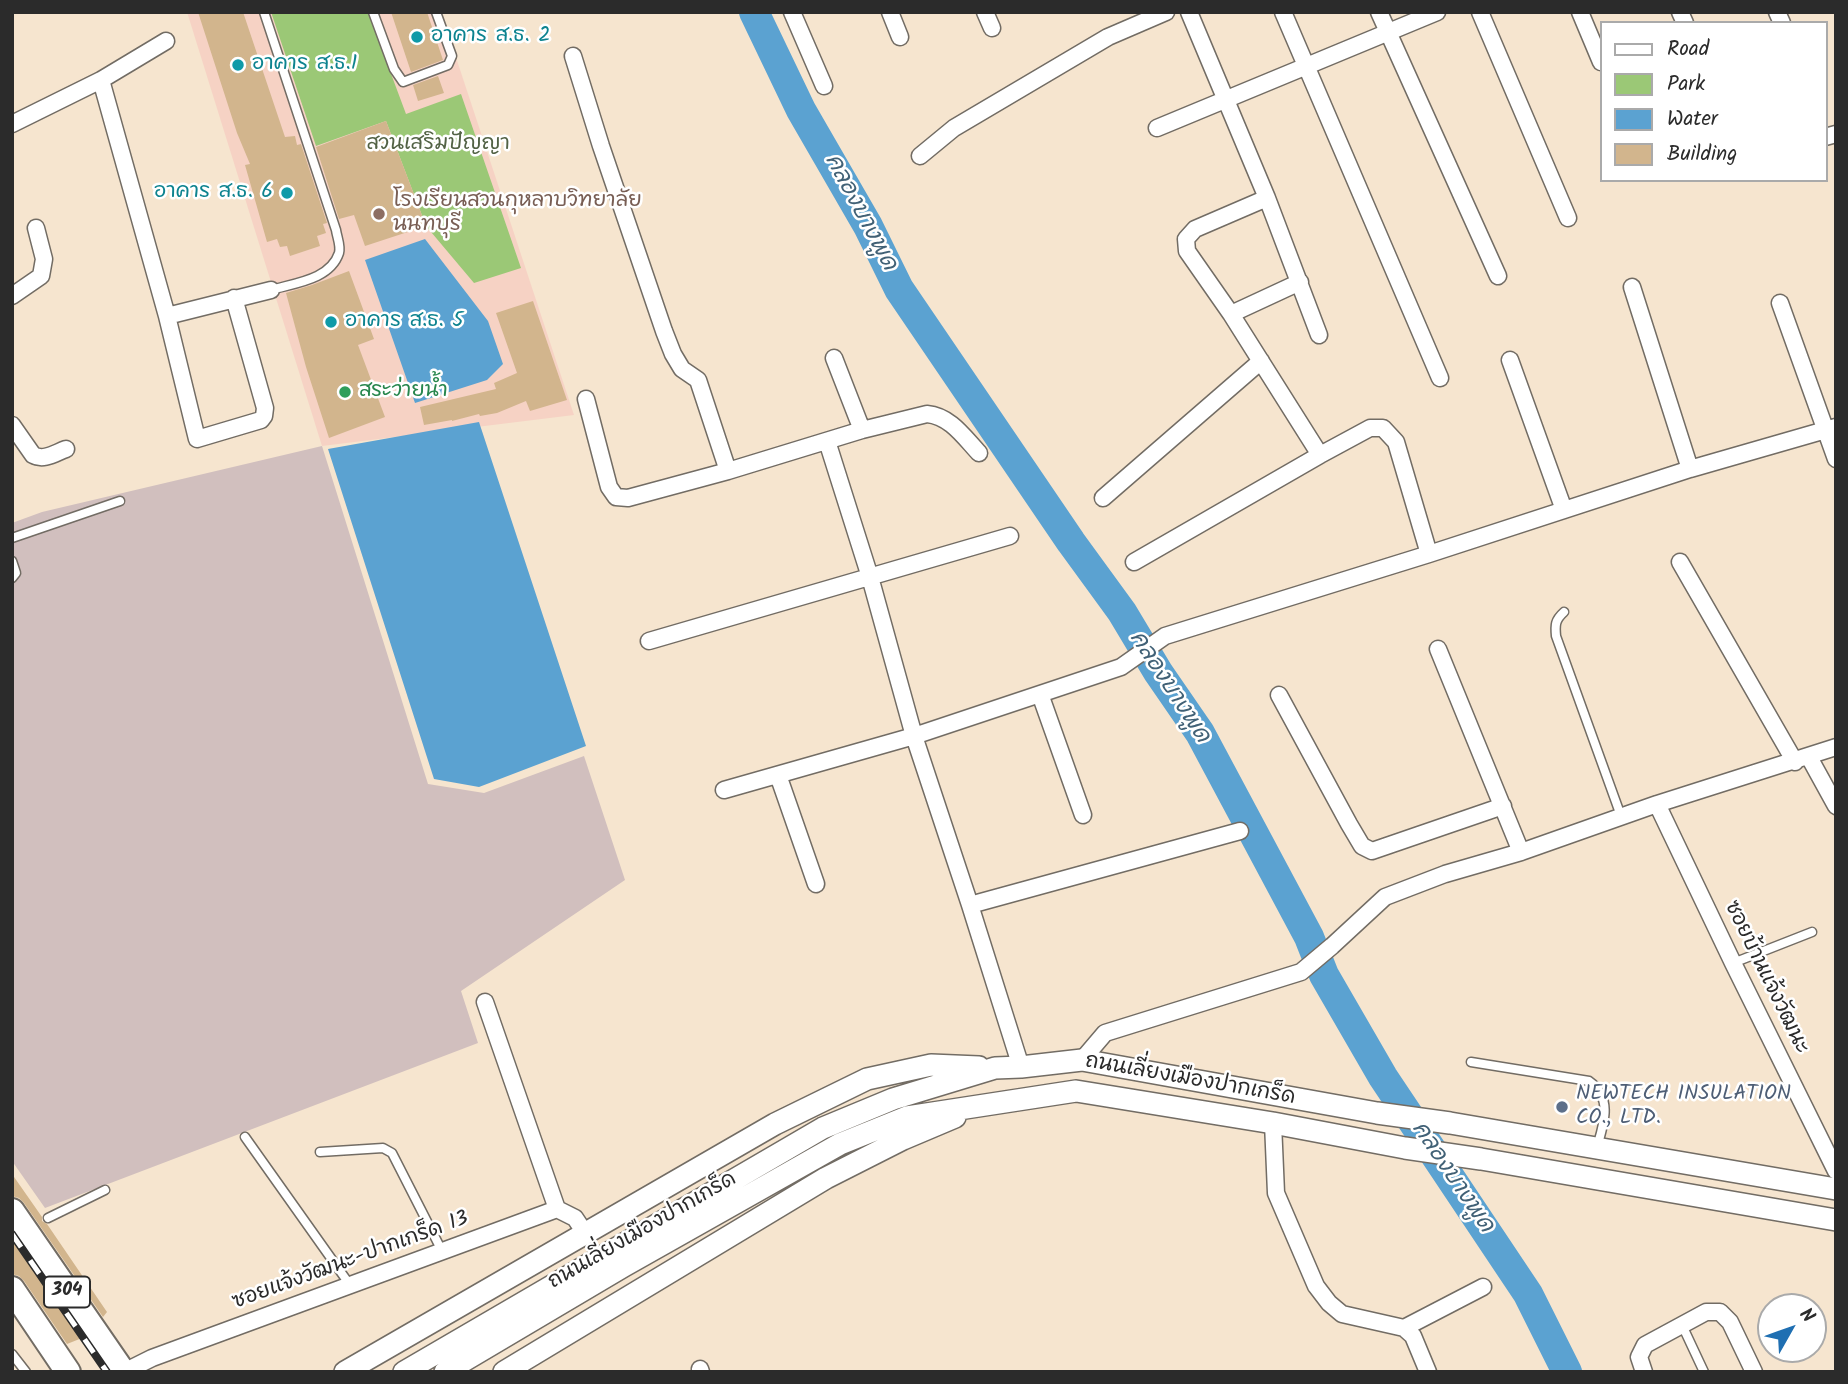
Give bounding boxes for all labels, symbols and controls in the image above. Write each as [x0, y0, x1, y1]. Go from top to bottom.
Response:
legend [1600, 21, 1827, 182]
place label: อาคาร ส.ธ. 2 [431, 24, 550, 50]
marker: อาคาร ส.ธ. 2 [409, 29, 425, 45]
text: Road [1667, 33, 1709, 66]
place label: อาคาร ส.ธ.1 [252, 52, 357, 78]
marker: อาคาร ส.ธ.1 [230, 57, 246, 73]
text: Park [1667, 68, 1705, 101]
text: Water [1667, 103, 1718, 136]
park label: สวนเสริมปัญญา [366, 132, 510, 158]
text: Building [1667, 138, 1737, 171]
water label: คลองบางพูด [817, 150, 901, 276]
place label: อาคาร ส.ธ. 6 [154, 180, 273, 206]
marker: อาคาร ส.ธ. 6 [279, 185, 295, 201]
place label: โรงเรียนสวนกุหลาบวิทยาลัย นนทบุรี [393, 189, 642, 239]
marker: โรงเรียนสวนกุหลาบวิทยาลัย นนทบุรี [371, 206, 387, 222]
place label: อาคาร ส.ธ. 5 [345, 309, 464, 335]
marker: อาคาร ส.ธ. 5 [323, 314, 339, 330]
place label: สระว่ายน้ำ [359, 379, 448, 405]
marker: สระว่ายน้ำ [337, 384, 353, 400]
water label: คลองบางพูด [1122, 627, 1214, 749]
street label: ซอยบ้านแจ้งวัฒนะ [1717, 898, 1813, 1058]
street label: ถนนเลี่ยงเมืองปากเกร็ด [1083, 1050, 1297, 1112]
place label: NEWTECH INSULATION CO., LTD. [1576, 1082, 1791, 1132]
marker: NEWTECH INSULATION CO., LTD. [1554, 1099, 1570, 1115]
water label: คลองบางพูด [1404, 1117, 1498, 1239]
street label: ถนนเลี่ยงเมืองปากเกร็ด [544, 1168, 742, 1296]
street label: ซอยแจ้งวัฒนะ-ปากเกร็ด 13 [230, 1208, 472, 1316]
road number: 304 [44, 1276, 90, 1308]
north arrow [1757, 1293, 1827, 1363]
text: N [1791, 1302, 1822, 1330]

